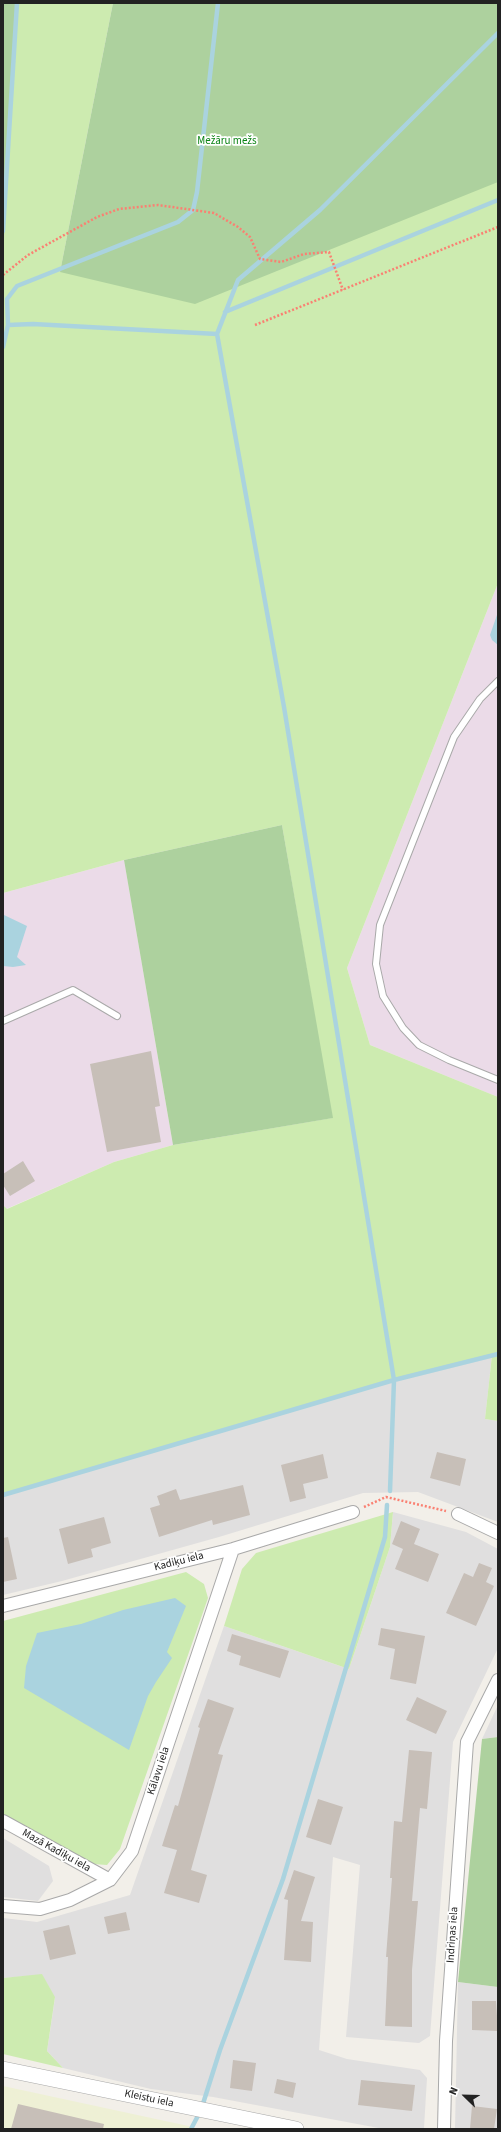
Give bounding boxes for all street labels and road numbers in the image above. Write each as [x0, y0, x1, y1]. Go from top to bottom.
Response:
street label: Kadiķu iela [153, 1549, 205, 1575]
street label: Kālavu iela [145, 1745, 173, 1797]
street label: Mazā Kadiķu iela [19, 1827, 93, 1875]
street label: Indriņas iela [444, 1906, 462, 1964]
street label: Kleistu iela [123, 2087, 175, 2111]

